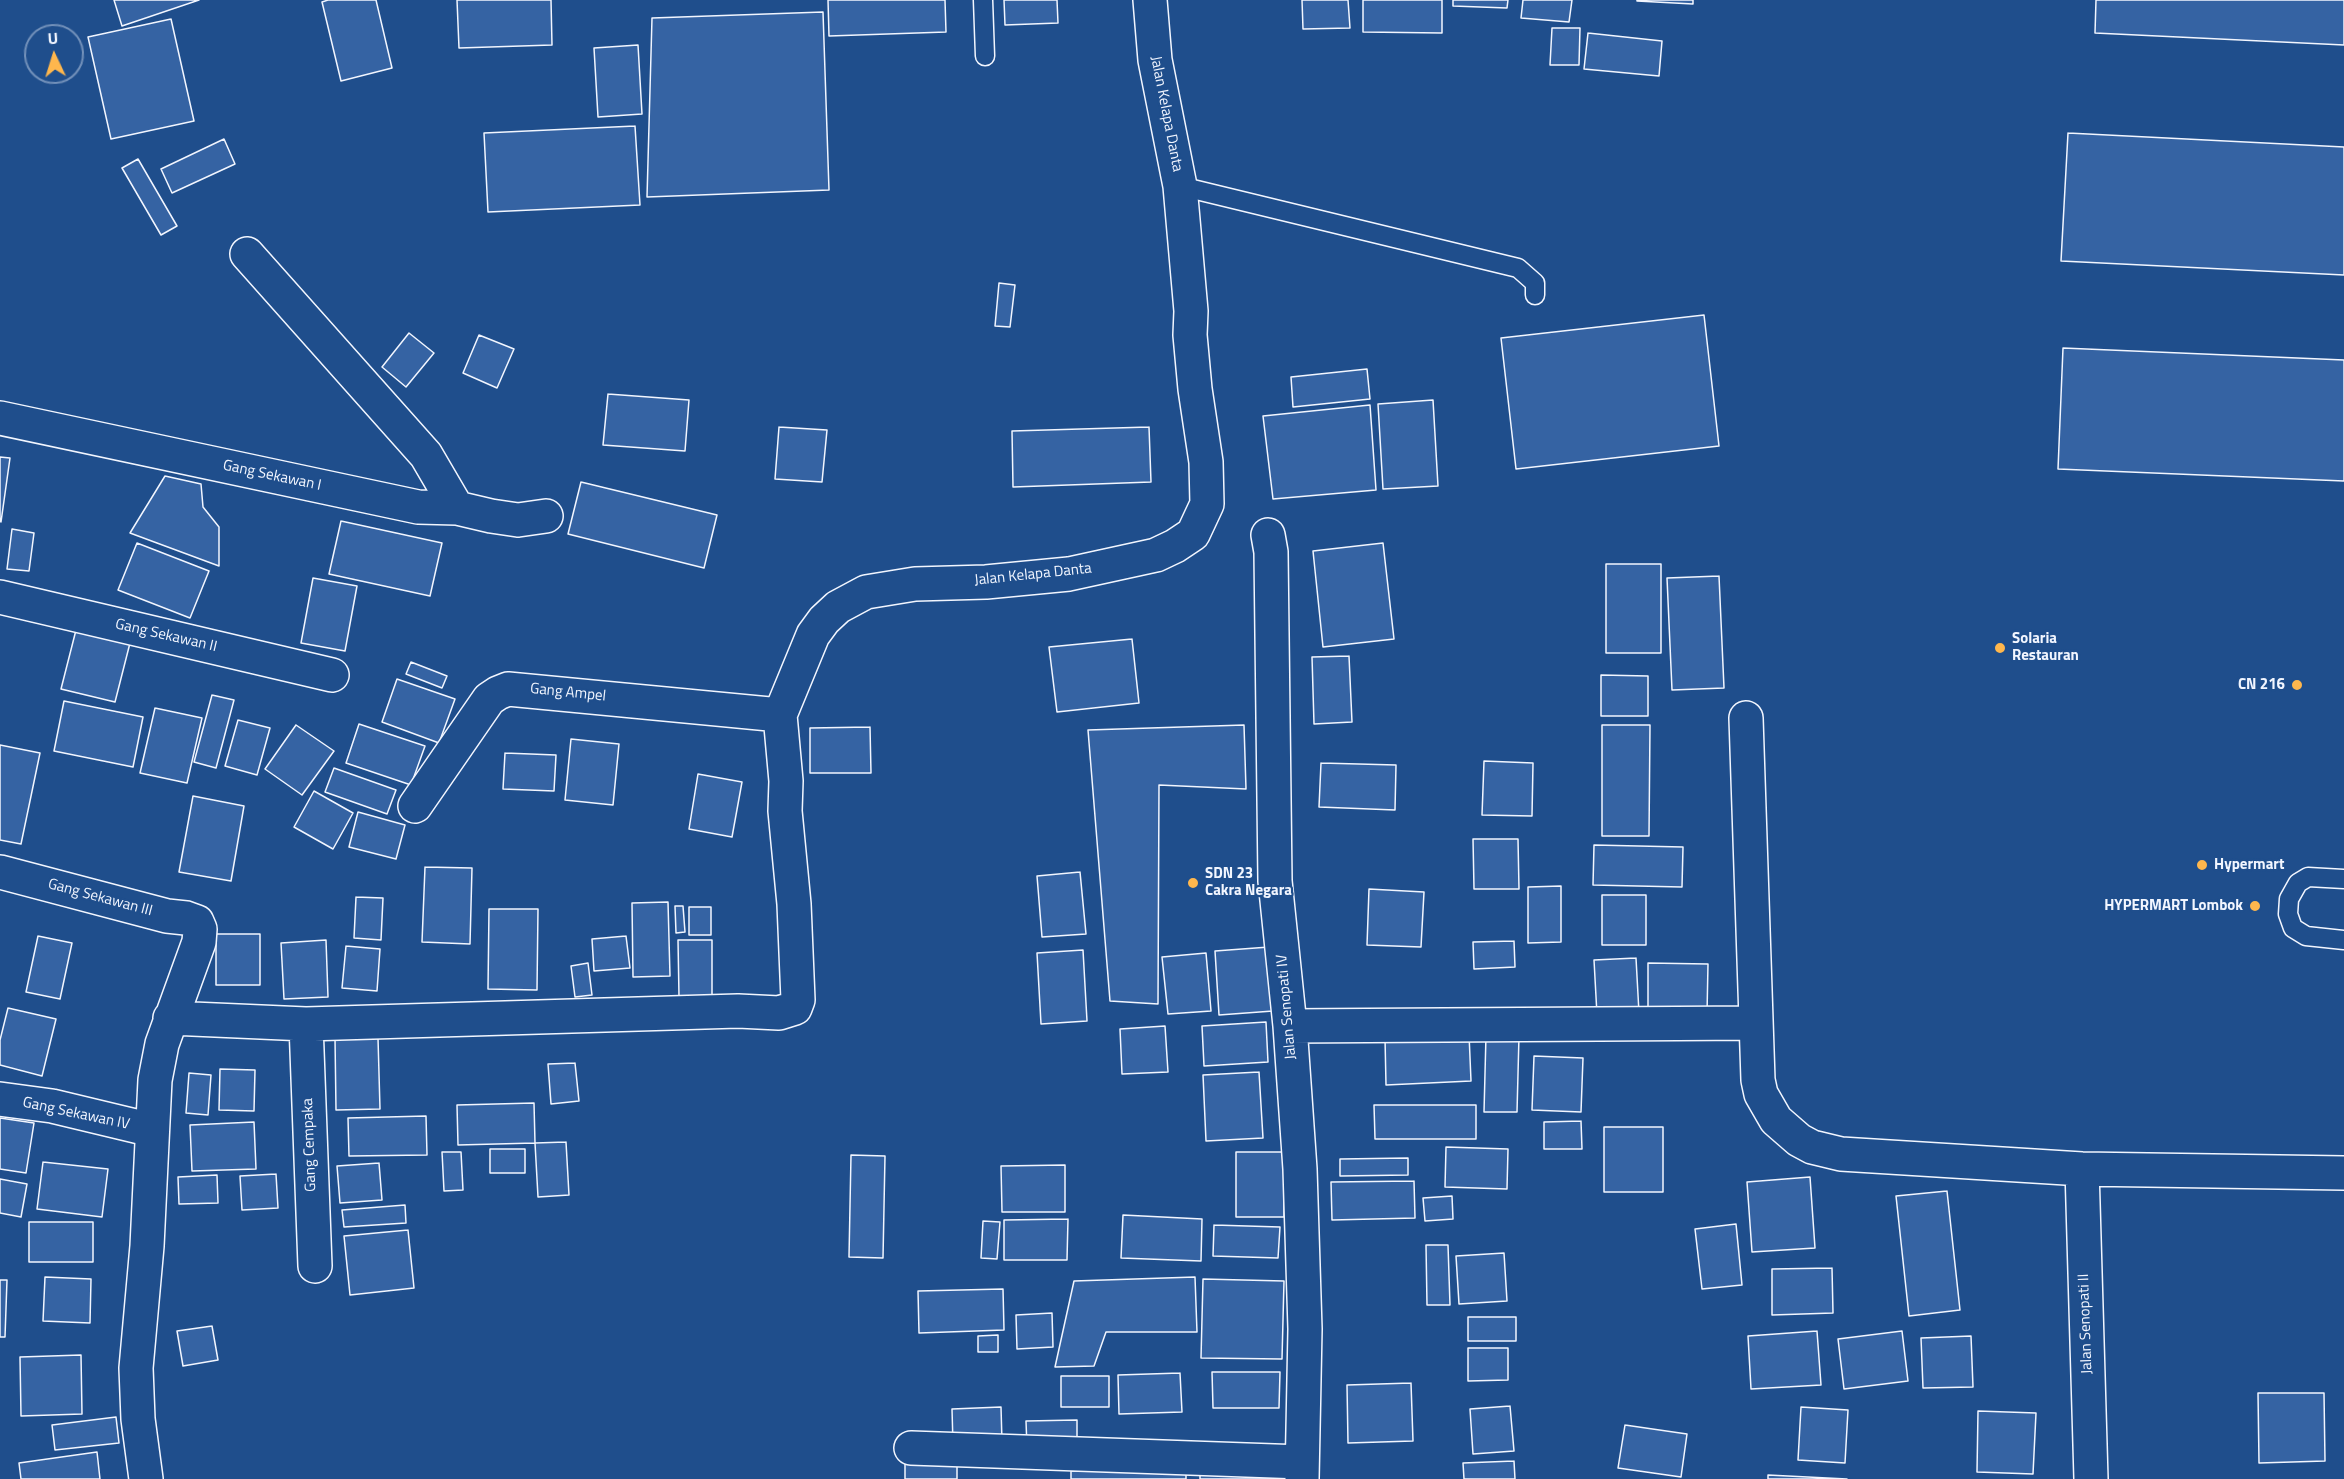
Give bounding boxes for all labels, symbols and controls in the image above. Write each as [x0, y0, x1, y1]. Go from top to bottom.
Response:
north arrow [24, 24, 84, 84]
text: U [47, 26, 59, 50]
street label: Jalan Kelapa Danta [1146, 54, 1186, 174]
street label: Gang Sekawan I [221, 457, 323, 495]
street label: Jalan Kelapa Danta [974, 560, 1092, 590]
street label: Gang Sekawan II [113, 616, 219, 656]
place label: Solaria Restauran [2012, 630, 2079, 665]
marker: Solaria Restauran [1993, 641, 2007, 655]
place label: CN 216 [2238, 676, 2285, 694]
marker: CN 216 [2290, 678, 2304, 692]
street label: Gang Ampel [529, 680, 607, 706]
place label: Hypermart [2214, 856, 2284, 874]
marker: Hypermart [2195, 858, 2209, 872]
place label: SDN 23 Cakra Negara [1205, 865, 1292, 900]
street label: Gang Sekawan III [46, 875, 154, 921]
marker: SDN 23 Cakra Negara [1186, 876, 1200, 890]
place label: HYPERMART Lombok [2104, 897, 2243, 915]
marker: HYPERMART Lombok [2248, 899, 2262, 913]
street label: Jalan Senopati IV [1273, 954, 1301, 1060]
street label: Gang Sekawan IV [21, 1094, 131, 1134]
street label: Gang Cempaka [299, 1098, 321, 1192]
street label: Jalan Senopati II [2075, 1273, 2097, 1375]

